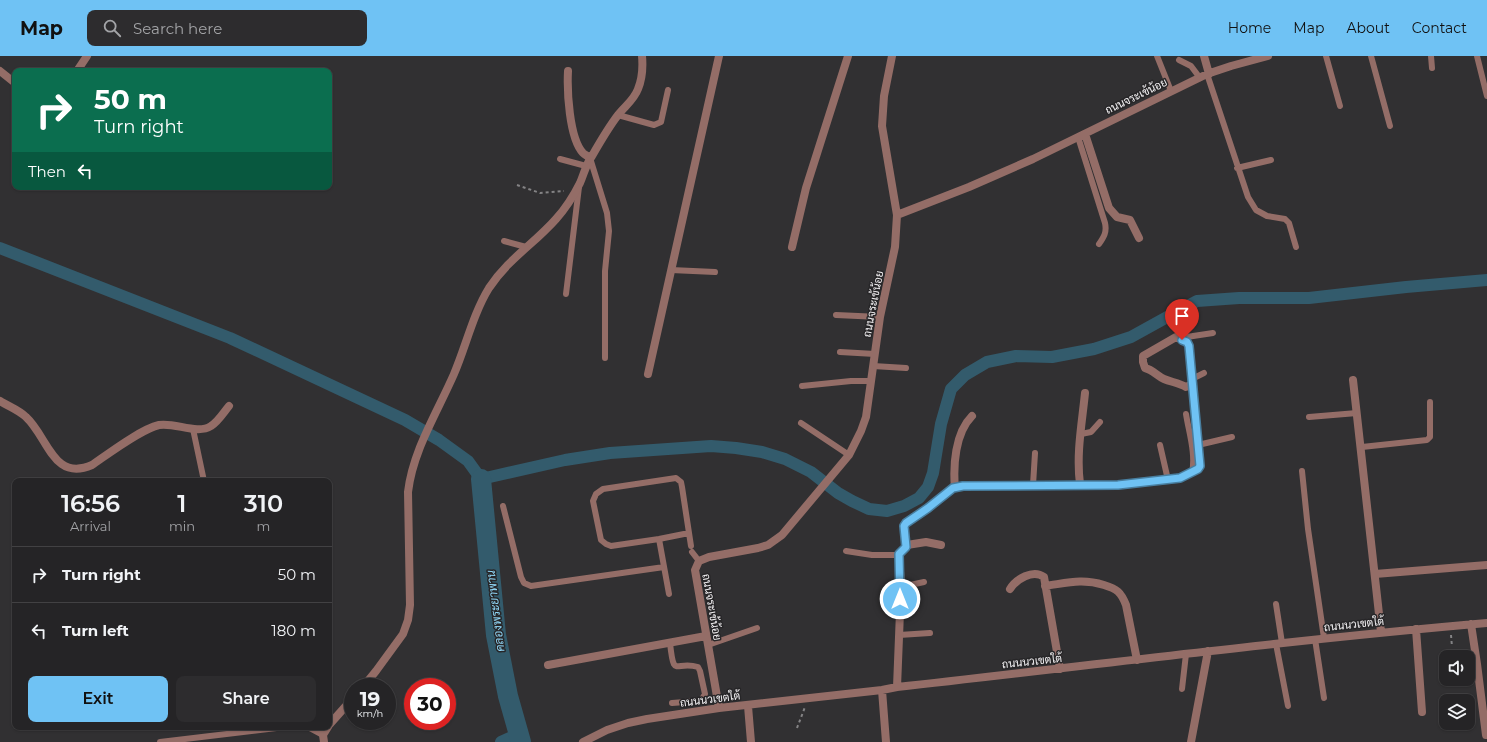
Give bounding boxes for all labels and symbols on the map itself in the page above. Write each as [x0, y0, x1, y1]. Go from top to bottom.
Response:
street label: ถนนจระเข้น้อย [1103, 75, 1169, 117]
street label: ถนนจระเข้น้อย [860, 270, 886, 338]
pin [1165, 299, 1199, 340]
water label: คลองพระยาพาน [482, 569, 507, 653]
street label: ถนนจระเข้น้อย [699, 573, 725, 641]
position arrow [879, 578, 921, 620]
street label: ถนนนวเขตใต้ [1323, 613, 1386, 634]
street label: ถนนนวเขตใต้ [1001, 650, 1064, 671]
speed limit sign: 30 [404, 678, 456, 730]
street label: ถนนนวเขตใต้ [679, 687, 742, 710]

